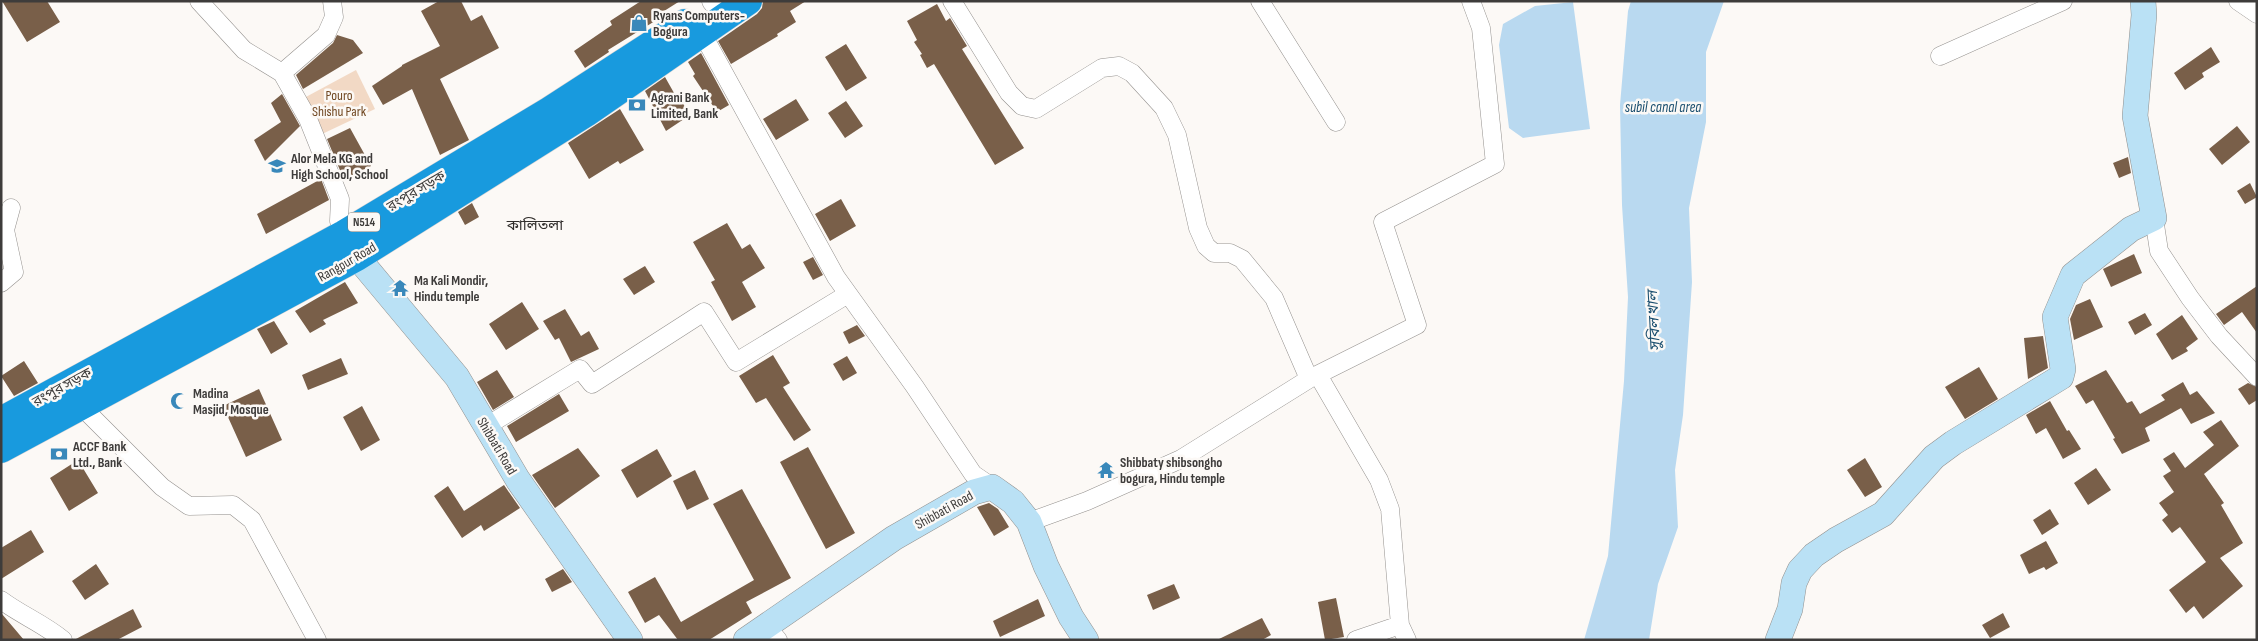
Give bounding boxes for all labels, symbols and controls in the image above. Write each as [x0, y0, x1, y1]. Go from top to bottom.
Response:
place label: Ryans Computers- Bogura [653, 7, 745, 40]
shop icon: Ryans Computers- Bogura [629, 13, 649, 33]
park label: Pouro Shishu Park [312, 87, 367, 120]
place label: Agrani Bank Limited, Bank [650, 89, 718, 122]
bank icon: Agrani Bank Limited, Bank [627, 95, 647, 115]
water label: subil canal area [1625, 98, 1701, 117]
place label: Alor Mela KG and High School, School [290, 150, 388, 183]
school or university icon: Alor Mela KG and High School, School [267, 156, 287, 176]
street label: রংপুর সড়ক [383, 167, 449, 216]
road number: N514 [348, 212, 380, 232]
district label: কালিতলা [506, 216, 564, 235]
street label: Rangpur Road [315, 238, 379, 285]
place label: Ma Kali Mondir, Hindu temple [414, 272, 488, 305]
temple icon: Ma Kali Mondir, Hindu temple [390, 278, 410, 298]
water label: সুবিল খাল [1643, 287, 1665, 352]
street label: রংপুর সড়ক [29, 363, 95, 411]
place label: Madina Masjid, Mosque [193, 385, 269, 418]
mosque icon: Madina Masjid, Mosque [169, 391, 189, 411]
street label: Shibbati Road [473, 414, 521, 478]
place label: ACCF Bank Ltd., Bank [72, 438, 127, 471]
bank icon: ACCF Bank Ltd., Bank [49, 444, 69, 464]
place label: Shibbaty shibsongho bogura, Hindu temple [1120, 454, 1225, 487]
temple icon: Shibbaty shibsongho bogura, Hindu temple [1096, 460, 1116, 480]
street label: Shibbati Road [912, 487, 976, 533]

